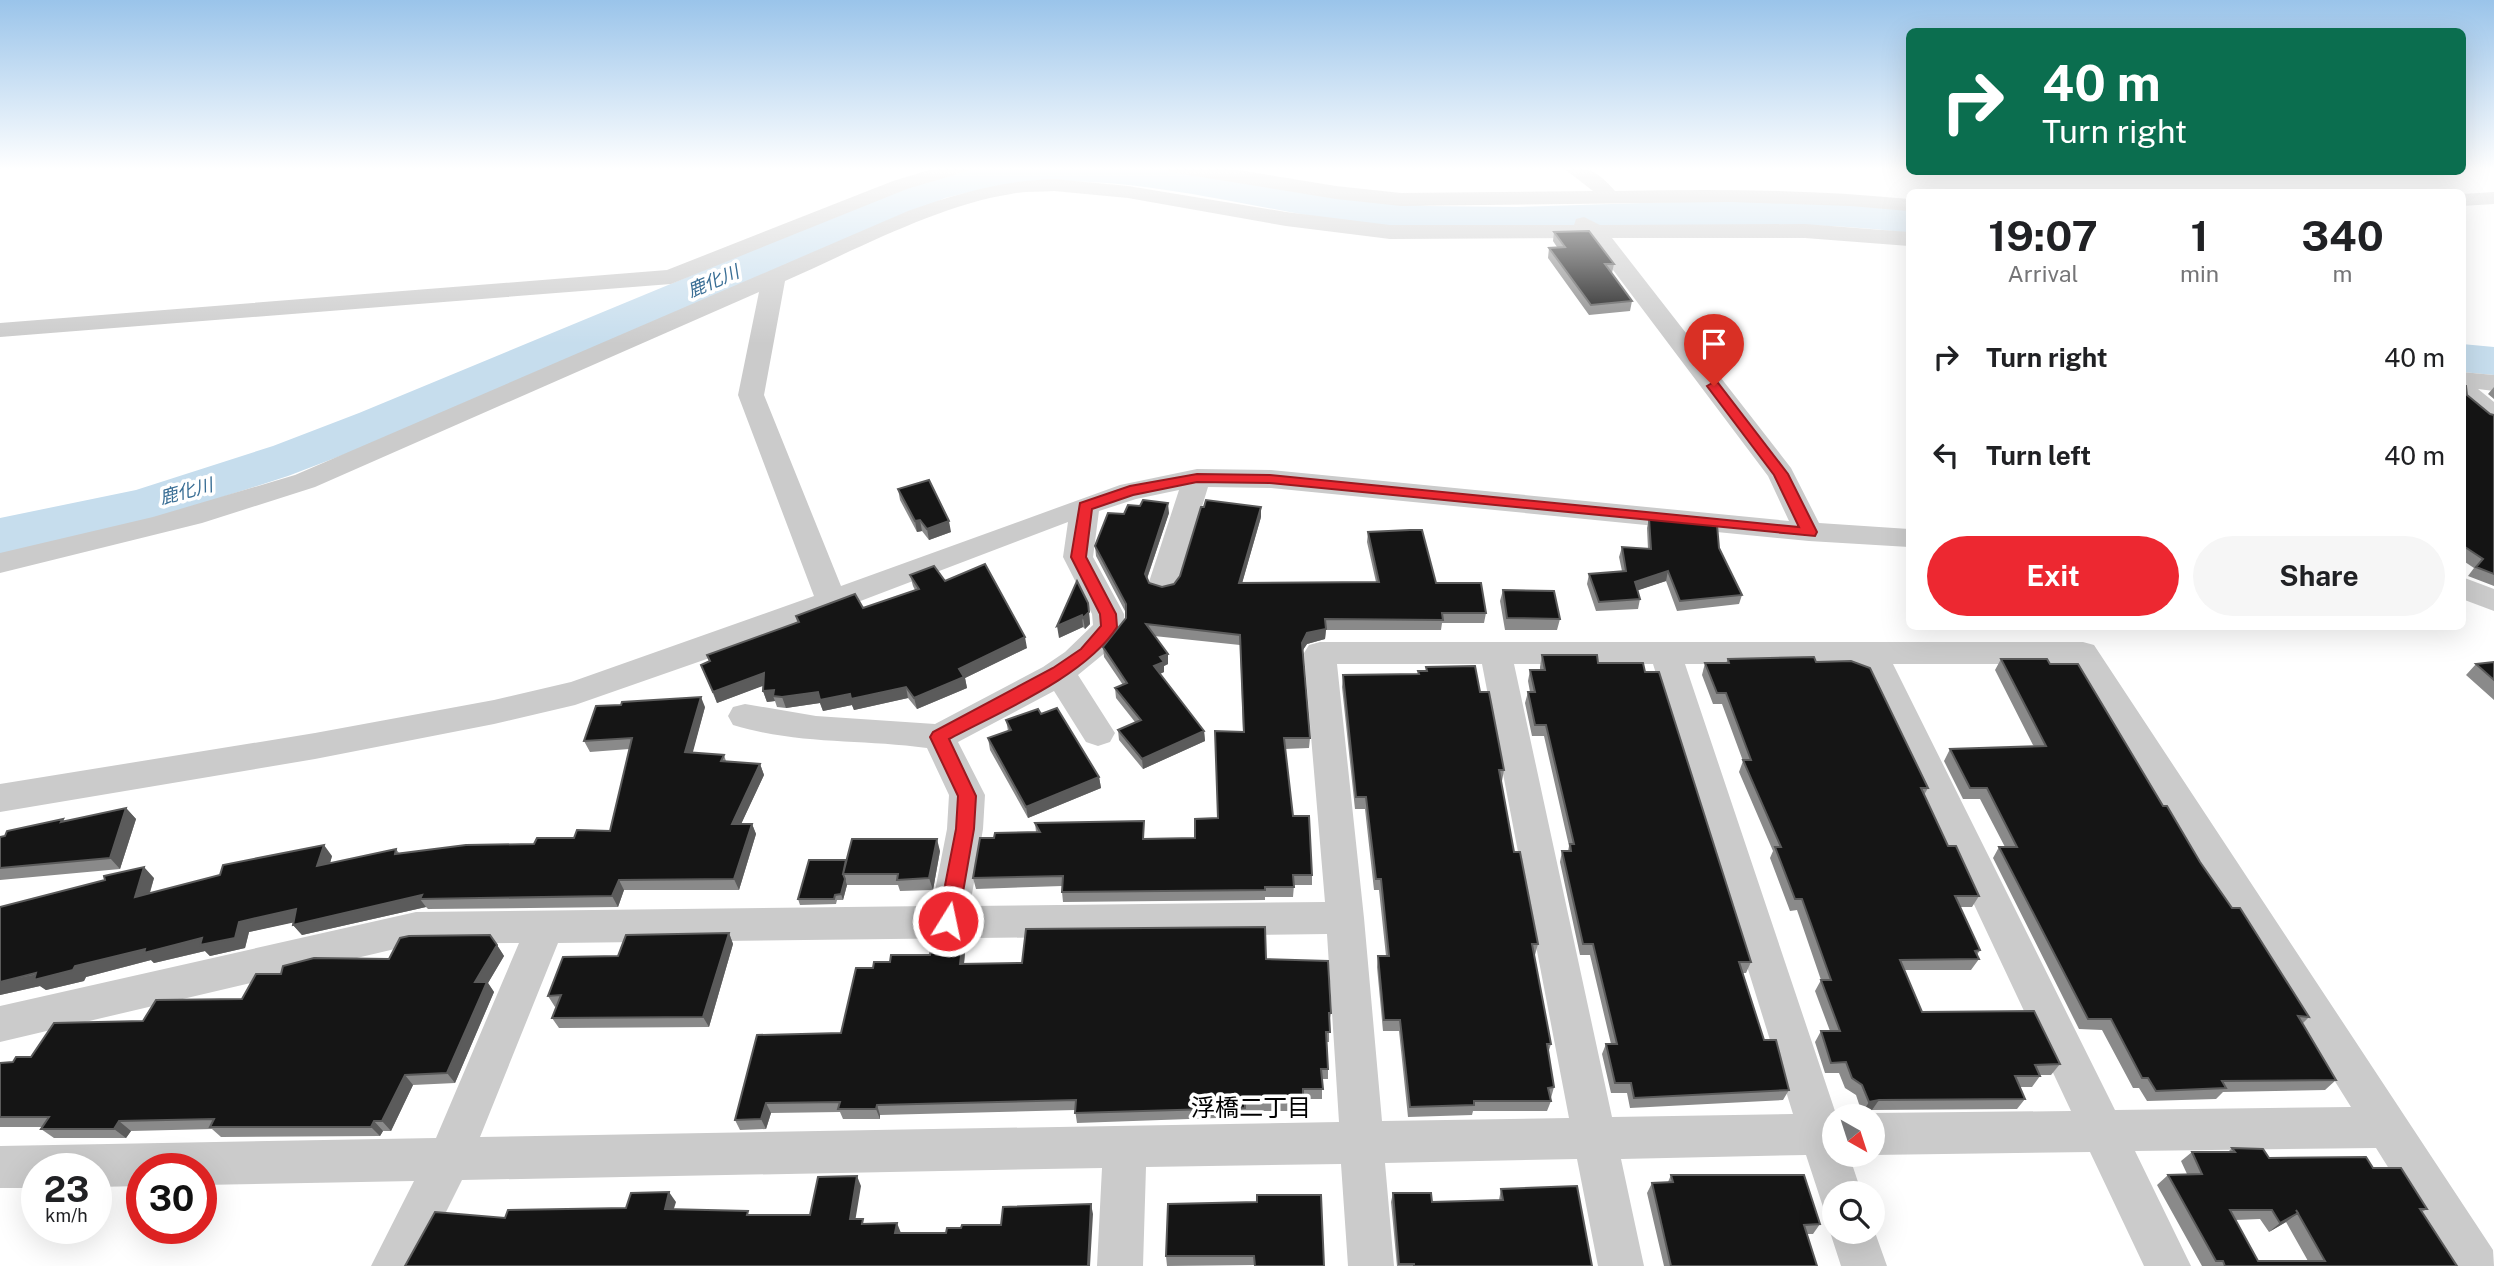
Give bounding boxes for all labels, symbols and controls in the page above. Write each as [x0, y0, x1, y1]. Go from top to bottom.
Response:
text: 40 m [2042, 54, 2161, 112]
icon: right [1927, 56, 2018, 147]
text: Turn right [2042, 113, 2187, 150]
text: 19:07 [1988, 211, 2098, 260]
text: 1 [2191, 211, 2209, 260]
text: 340 [2301, 211, 2384, 260]
water label: 鹿化川 [684, 260, 744, 301]
text: Arrival [2008, 260, 2079, 287]
text: min [2180, 260, 2219, 287]
text: m [2333, 260, 2352, 287]
pin [1684, 314, 1744, 386]
icon: arrive [1695, 325, 1733, 363]
icon: right [1927, 338, 1965, 376]
text: Turn right [1986, 342, 2108, 373]
text: 40 m [2384, 342, 2445, 373]
icon: left [1927, 436, 1965, 474]
text: Turn left [1986, 440, 2091, 471]
text: 40 m [2384, 440, 2445, 471]
water label: 鹿化川 [157, 473, 217, 508]
button: Exit [1927, 536, 2179, 616]
button: Share [2193, 536, 2445, 616]
position arrow [911, 884, 985, 958]
district label: 浮橋二丁目 [1191, 1093, 1311, 1121]
north arrow [1822, 1104, 1885, 1167]
map controls [1822, 1104, 1885, 1244]
speed limit sign: 30 [126, 1153, 217, 1244]
text: 23 [44, 1169, 89, 1210]
button: search [1822, 1181, 1885, 1244]
text: km/h [45, 1205, 88, 1226]

